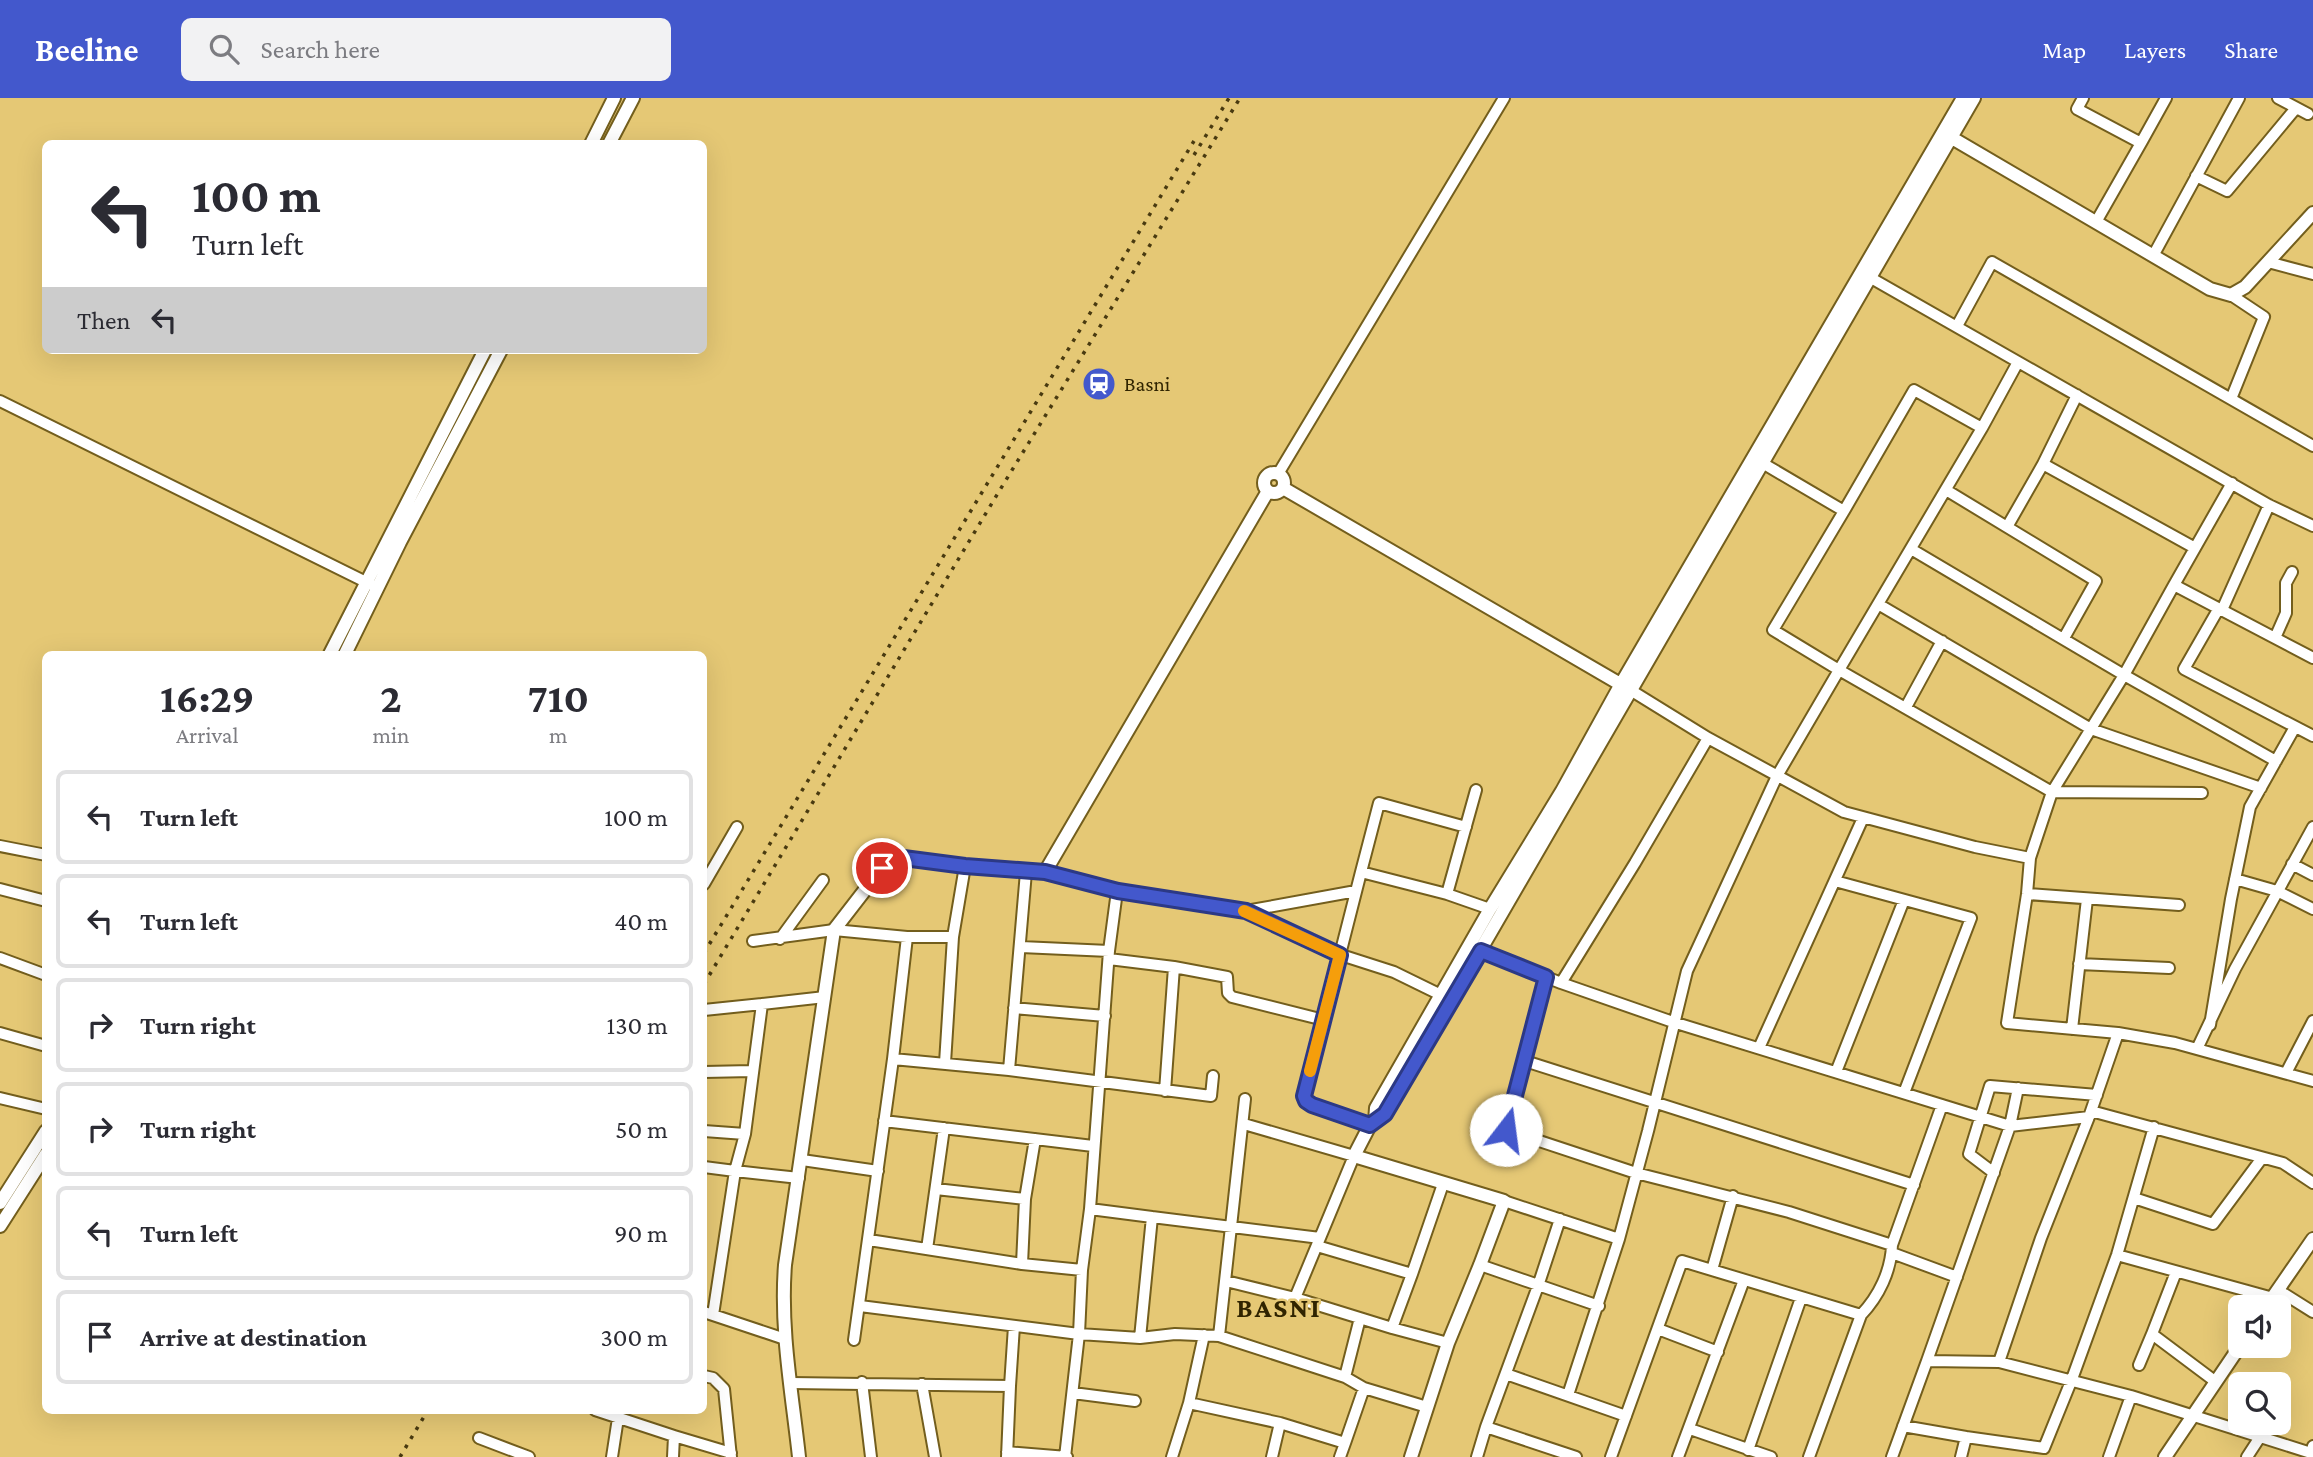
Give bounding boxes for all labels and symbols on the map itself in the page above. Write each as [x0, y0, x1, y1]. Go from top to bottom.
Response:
station icon: Basni [1080, 365, 1118, 403]
place label: Basni [1124, 372, 1171, 396]
pin [852, 838, 912, 898]
position arrow [1469, 1093, 1543, 1167]
district label: BASNI [1236, 1292, 1322, 1323]

